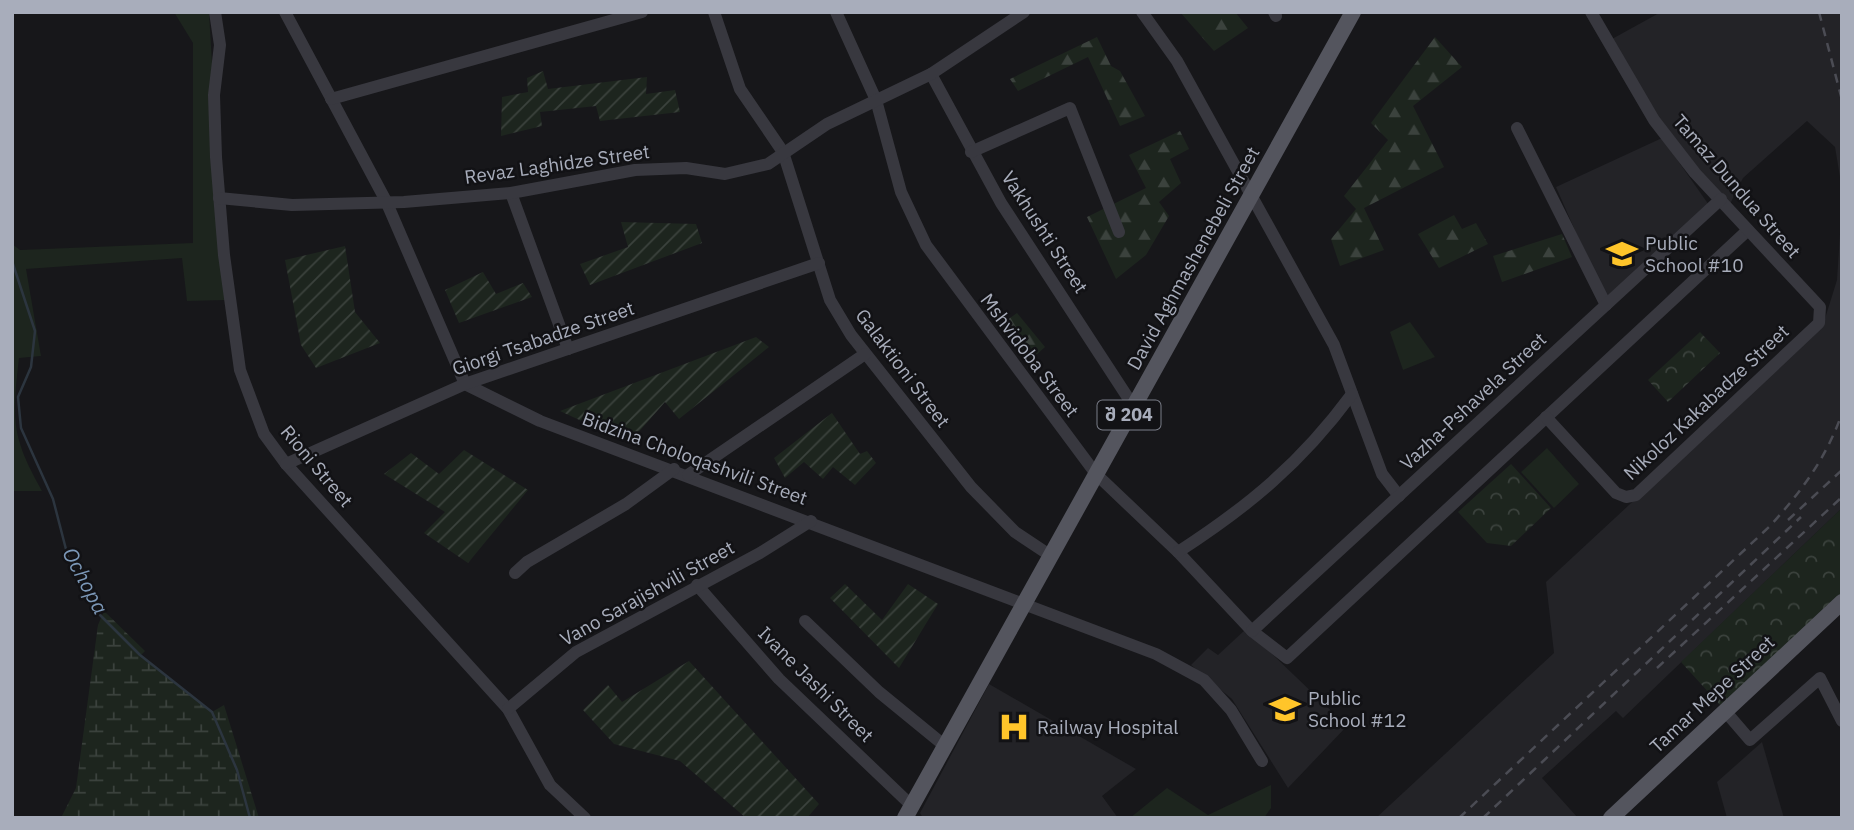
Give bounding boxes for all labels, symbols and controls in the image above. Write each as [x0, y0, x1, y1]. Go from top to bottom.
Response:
street label: Tamaz Dundua Street [1668, 109, 1806, 263]
street label: Revaz Laghidze Street [463, 139, 651, 189]
street label: David Aghmashenebeli Street [1121, 142, 1265, 374]
street label: Vakhushti Street [997, 166, 1093, 298]
place label: Public School #10 [1645, 231, 1744, 277]
school or university icon: Public School #10 [1605, 237, 1639, 271]
street label: Mshvidoba Street [976, 288, 1084, 422]
street label: Giorgi Tsabadze Street [449, 296, 637, 380]
street label: Galaktioni Street [850, 304, 956, 432]
street label: Nikoloz Kakabadze Street [1618, 319, 1794, 485]
street label: Vazha-Pshavela Street [1395, 327, 1551, 475]
road number: შ 204 [1098, 400, 1160, 430]
street label: Bidzina Choloqashvili Street [579, 406, 811, 510]
street label: Rioni Street [276, 420, 358, 512]
street label: Vano Sarajishvili Street [556, 535, 738, 651]
water label: Ochopa [57, 542, 115, 619]
street label: Ivane Jashi Street [753, 621, 879, 747]
street label: Tamar Mepe Street [1645, 630, 1779, 758]
place label: Public School #12 [1308, 686, 1407, 732]
school or university icon: Public School #12 [1268, 692, 1302, 726]
hospital icon: Railway Hospital [997, 710, 1031, 744]
place label: Railway Hospital [1037, 715, 1178, 739]

